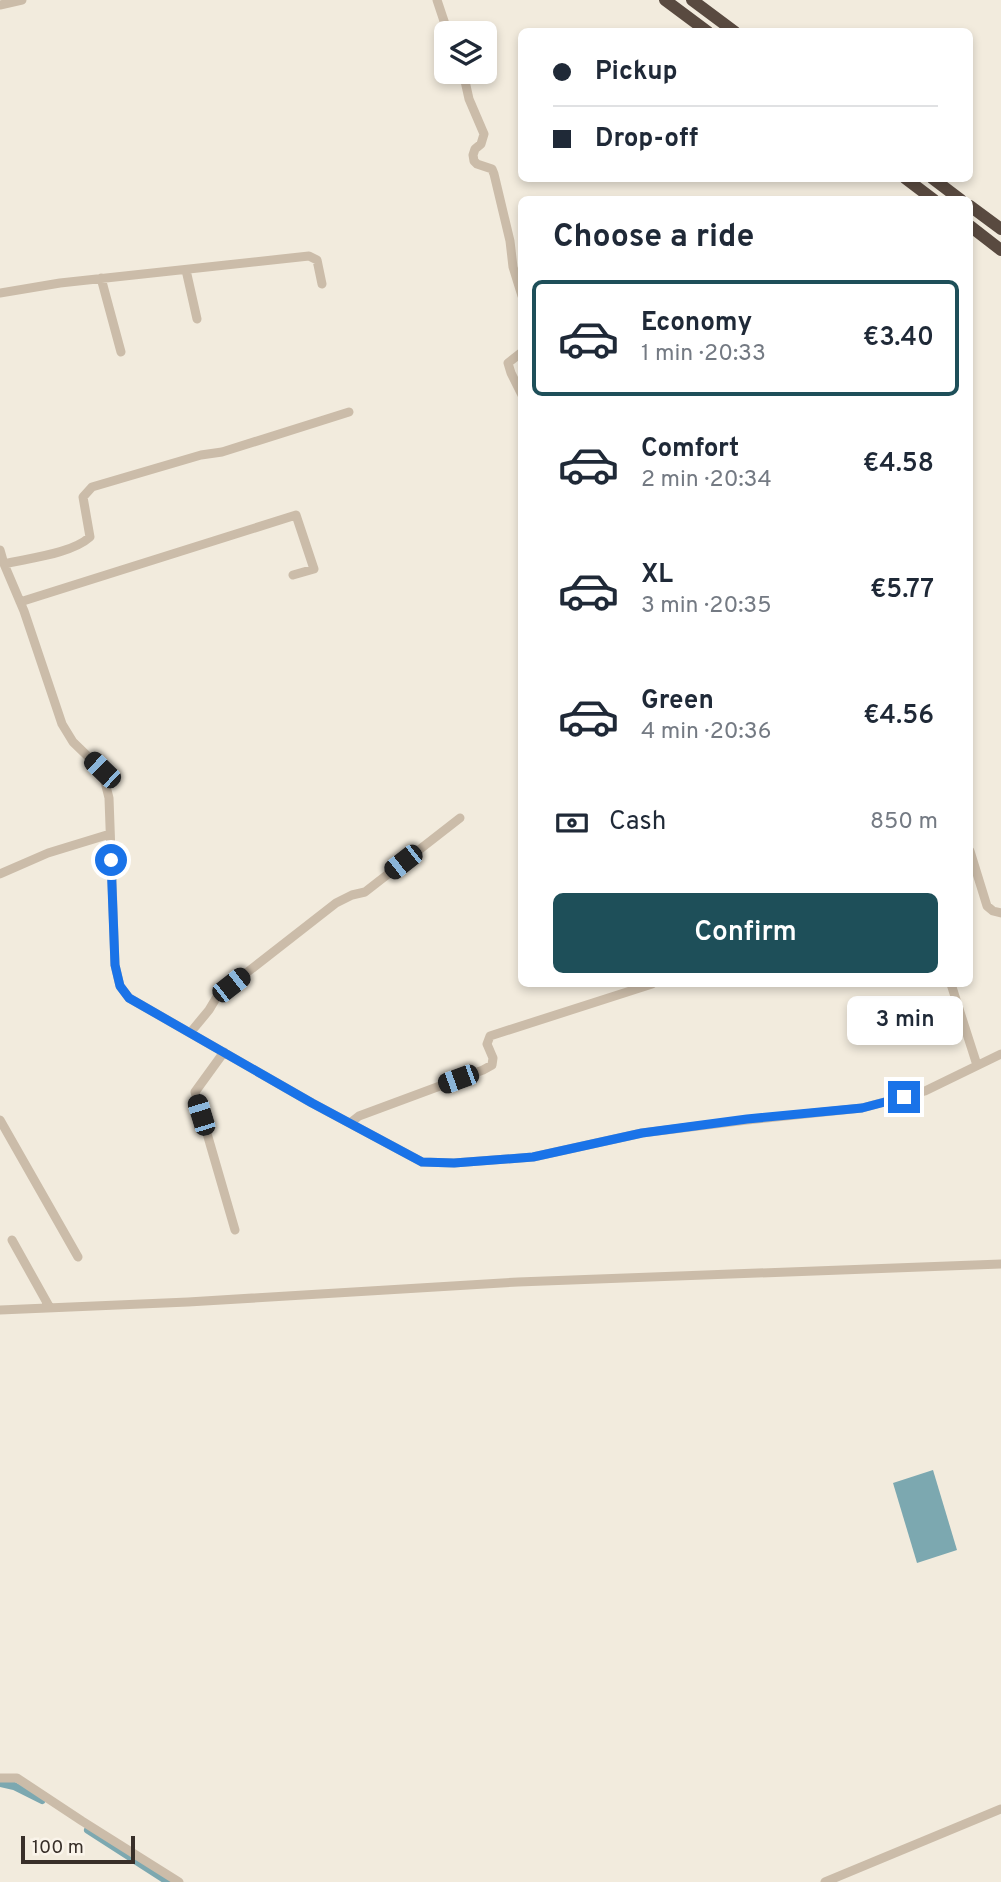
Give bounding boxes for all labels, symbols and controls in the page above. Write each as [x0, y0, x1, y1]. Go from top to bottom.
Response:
map controls [434, 21, 497, 84]
button: layers [434, 21, 497, 84]
text: Pickup [595, 56, 678, 89]
text: Drop-off [595, 123, 698, 156]
text: Choose a ride [553, 218, 754, 258]
icon: car [557, 307, 620, 370]
text: Economy [641, 307, 752, 340]
text: €3.40 [863, 322, 934, 355]
text: 1 min · 20:33 [641, 340, 766, 369]
icon: car [557, 433, 620, 496]
text: Comfort [641, 433, 739, 466]
text: €4.58 [863, 448, 934, 481]
text: 2 min · 20:34 [641, 466, 772, 495]
icon: car [557, 559, 620, 622]
text: XL [641, 559, 673, 592]
text: €5.77 [870, 574, 934, 607]
text: 3 min · 20:35 [641, 592, 771, 621]
icon: car [557, 685, 620, 748]
text: Green [641, 685, 714, 718]
text: €4.56 [863, 700, 934, 733]
text: 4 min · 20:36 [641, 718, 771, 747]
car [80, 748, 125, 792]
icon: cash [553, 804, 591, 842]
text: Cash [609, 806, 666, 839]
text: 850 m [870, 808, 938, 837]
car [380, 841, 427, 883]
route start [95, 844, 127, 876]
button: Confirm [553, 893, 938, 973]
car [208, 964, 255, 1006]
callout: 3 min [846, 996, 962, 1044]
text: 3 min [875, 1006, 935, 1035]
car [435, 1062, 482, 1096]
route end [888, 1081, 920, 1113]
car [185, 1092, 218, 1138]
scale bar [21, 1833, 135, 1865]
text: 100 m [32, 1836, 84, 1860]

